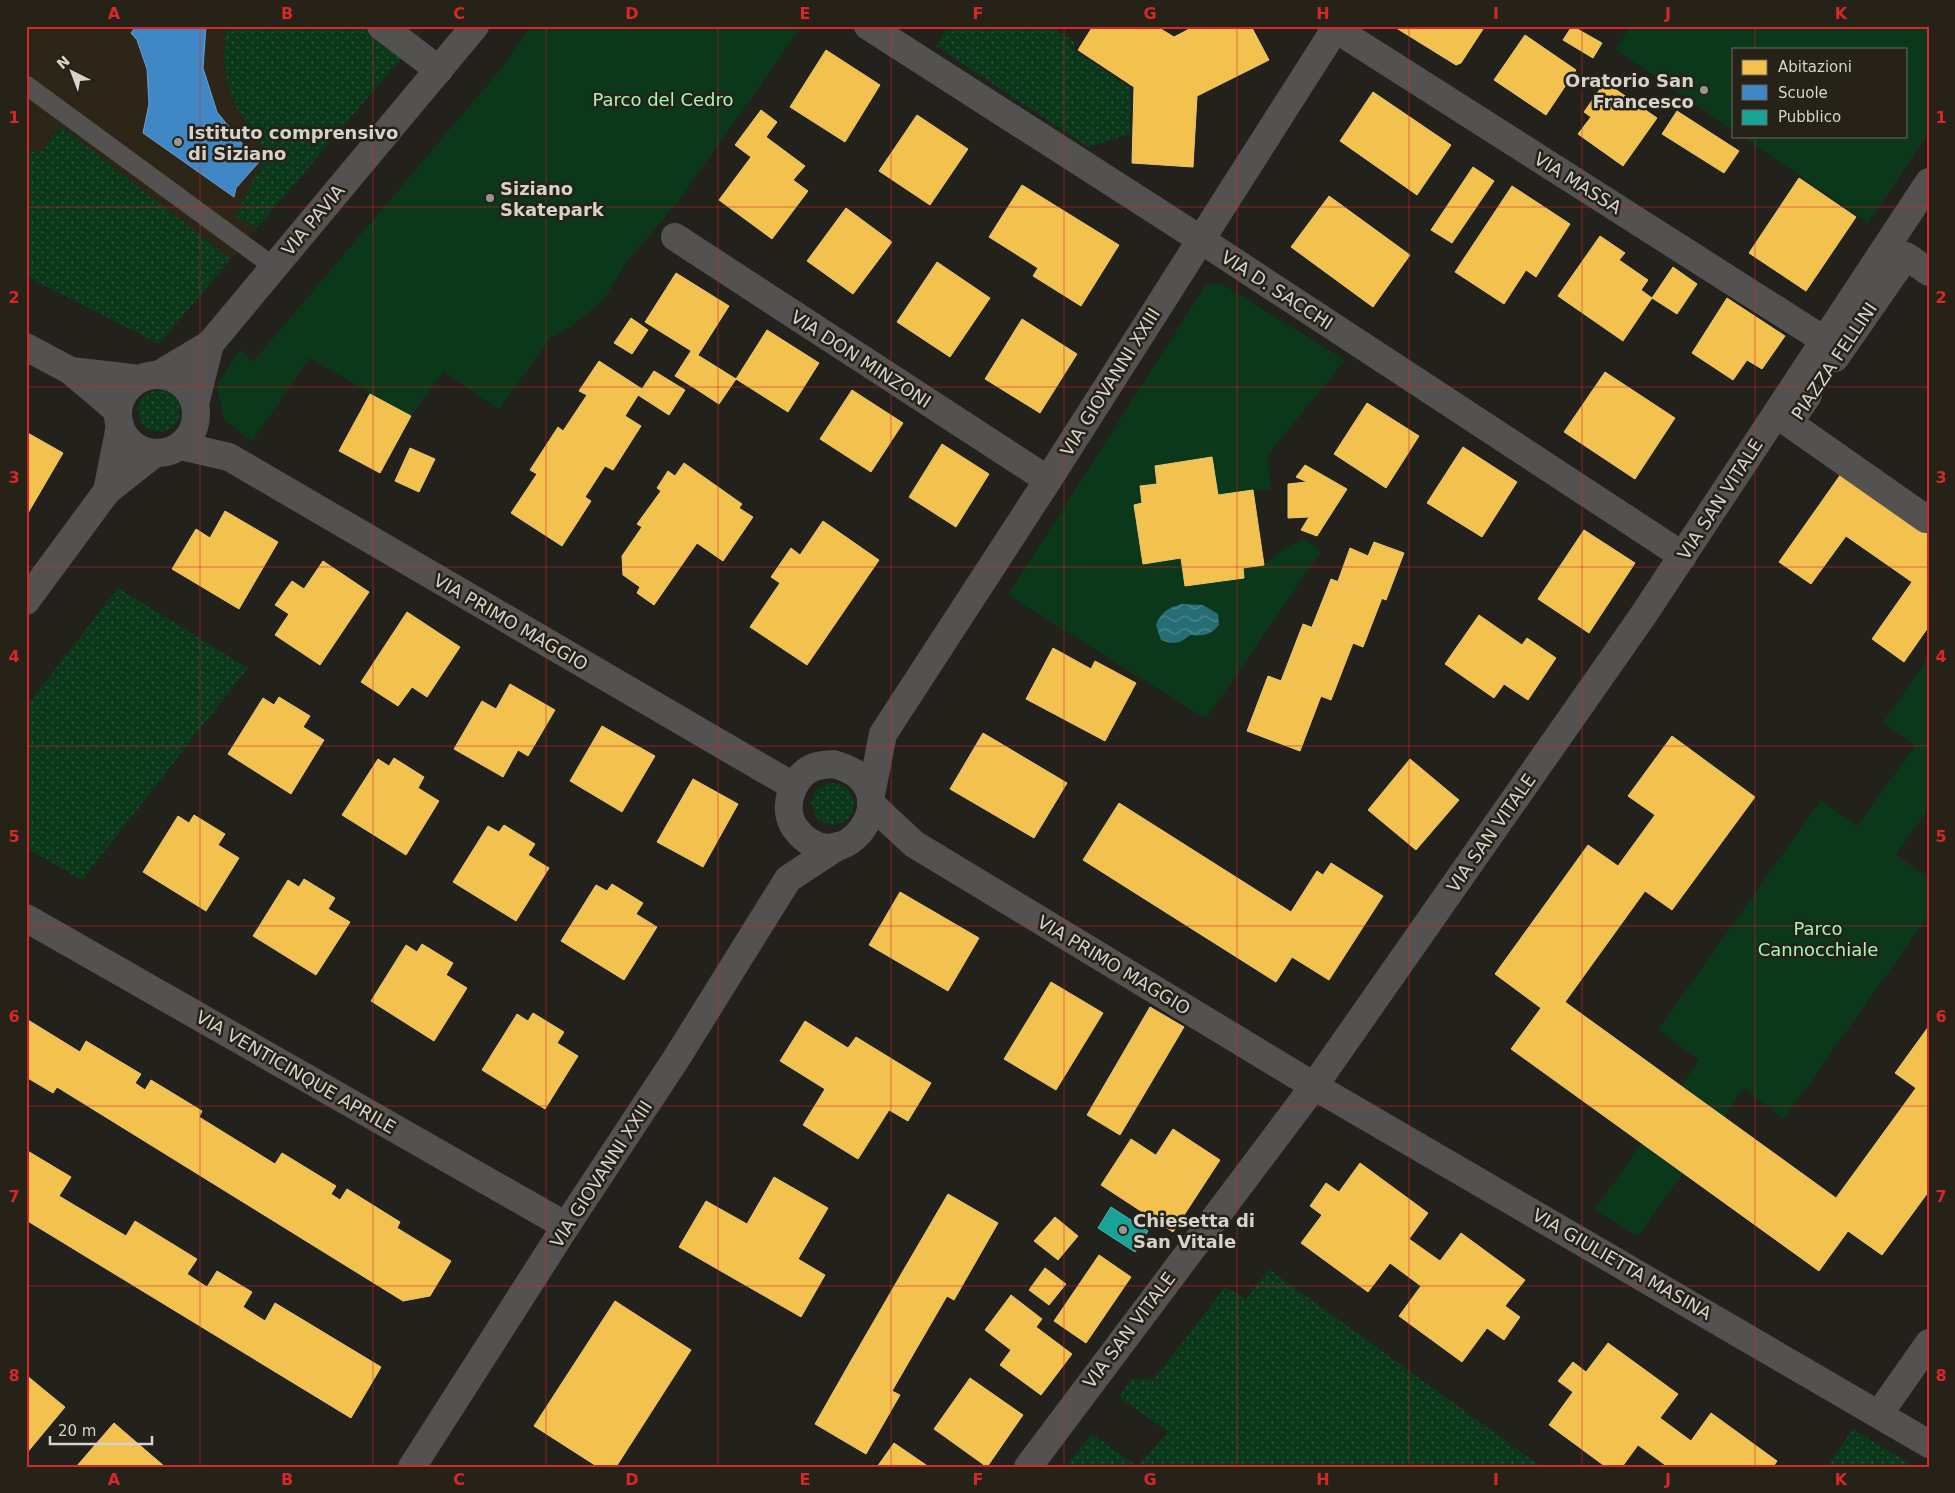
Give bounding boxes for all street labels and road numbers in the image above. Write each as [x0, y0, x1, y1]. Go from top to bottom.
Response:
street label: VIA MASSA [1530, 148, 1626, 218]
street label: VIA PAVIA [277, 180, 349, 260]
street label: VIA D. SACCHI [1217, 246, 1337, 334]
street label: PIAZZA FELLINI [1787, 298, 1881, 424]
street label: VIA GIOVANNI XXIII [1056, 304, 1164, 460]
street label: VIA DON MINZONI [787, 306, 935, 412]
street label: VIA SAN VITALE [1673, 435, 1767, 563]
street label: VIA PRIMO MAGGIO [430, 569, 592, 675]
street label: VIA SAN VITALE [1442, 770, 1540, 896]
street label: VIA PRIMO MAGGIO [1034, 911, 1194, 1019]
street label: VIA VENTICINQUE APRILE [192, 1006, 400, 1138]
street label: VIA GIOVANNI XXIII [546, 1097, 656, 1251]
street label: VIA GIULIETTA MASINA [1529, 1204, 1716, 1324]
street label: VIA SAN VITALE [1079, 1268, 1179, 1392]

